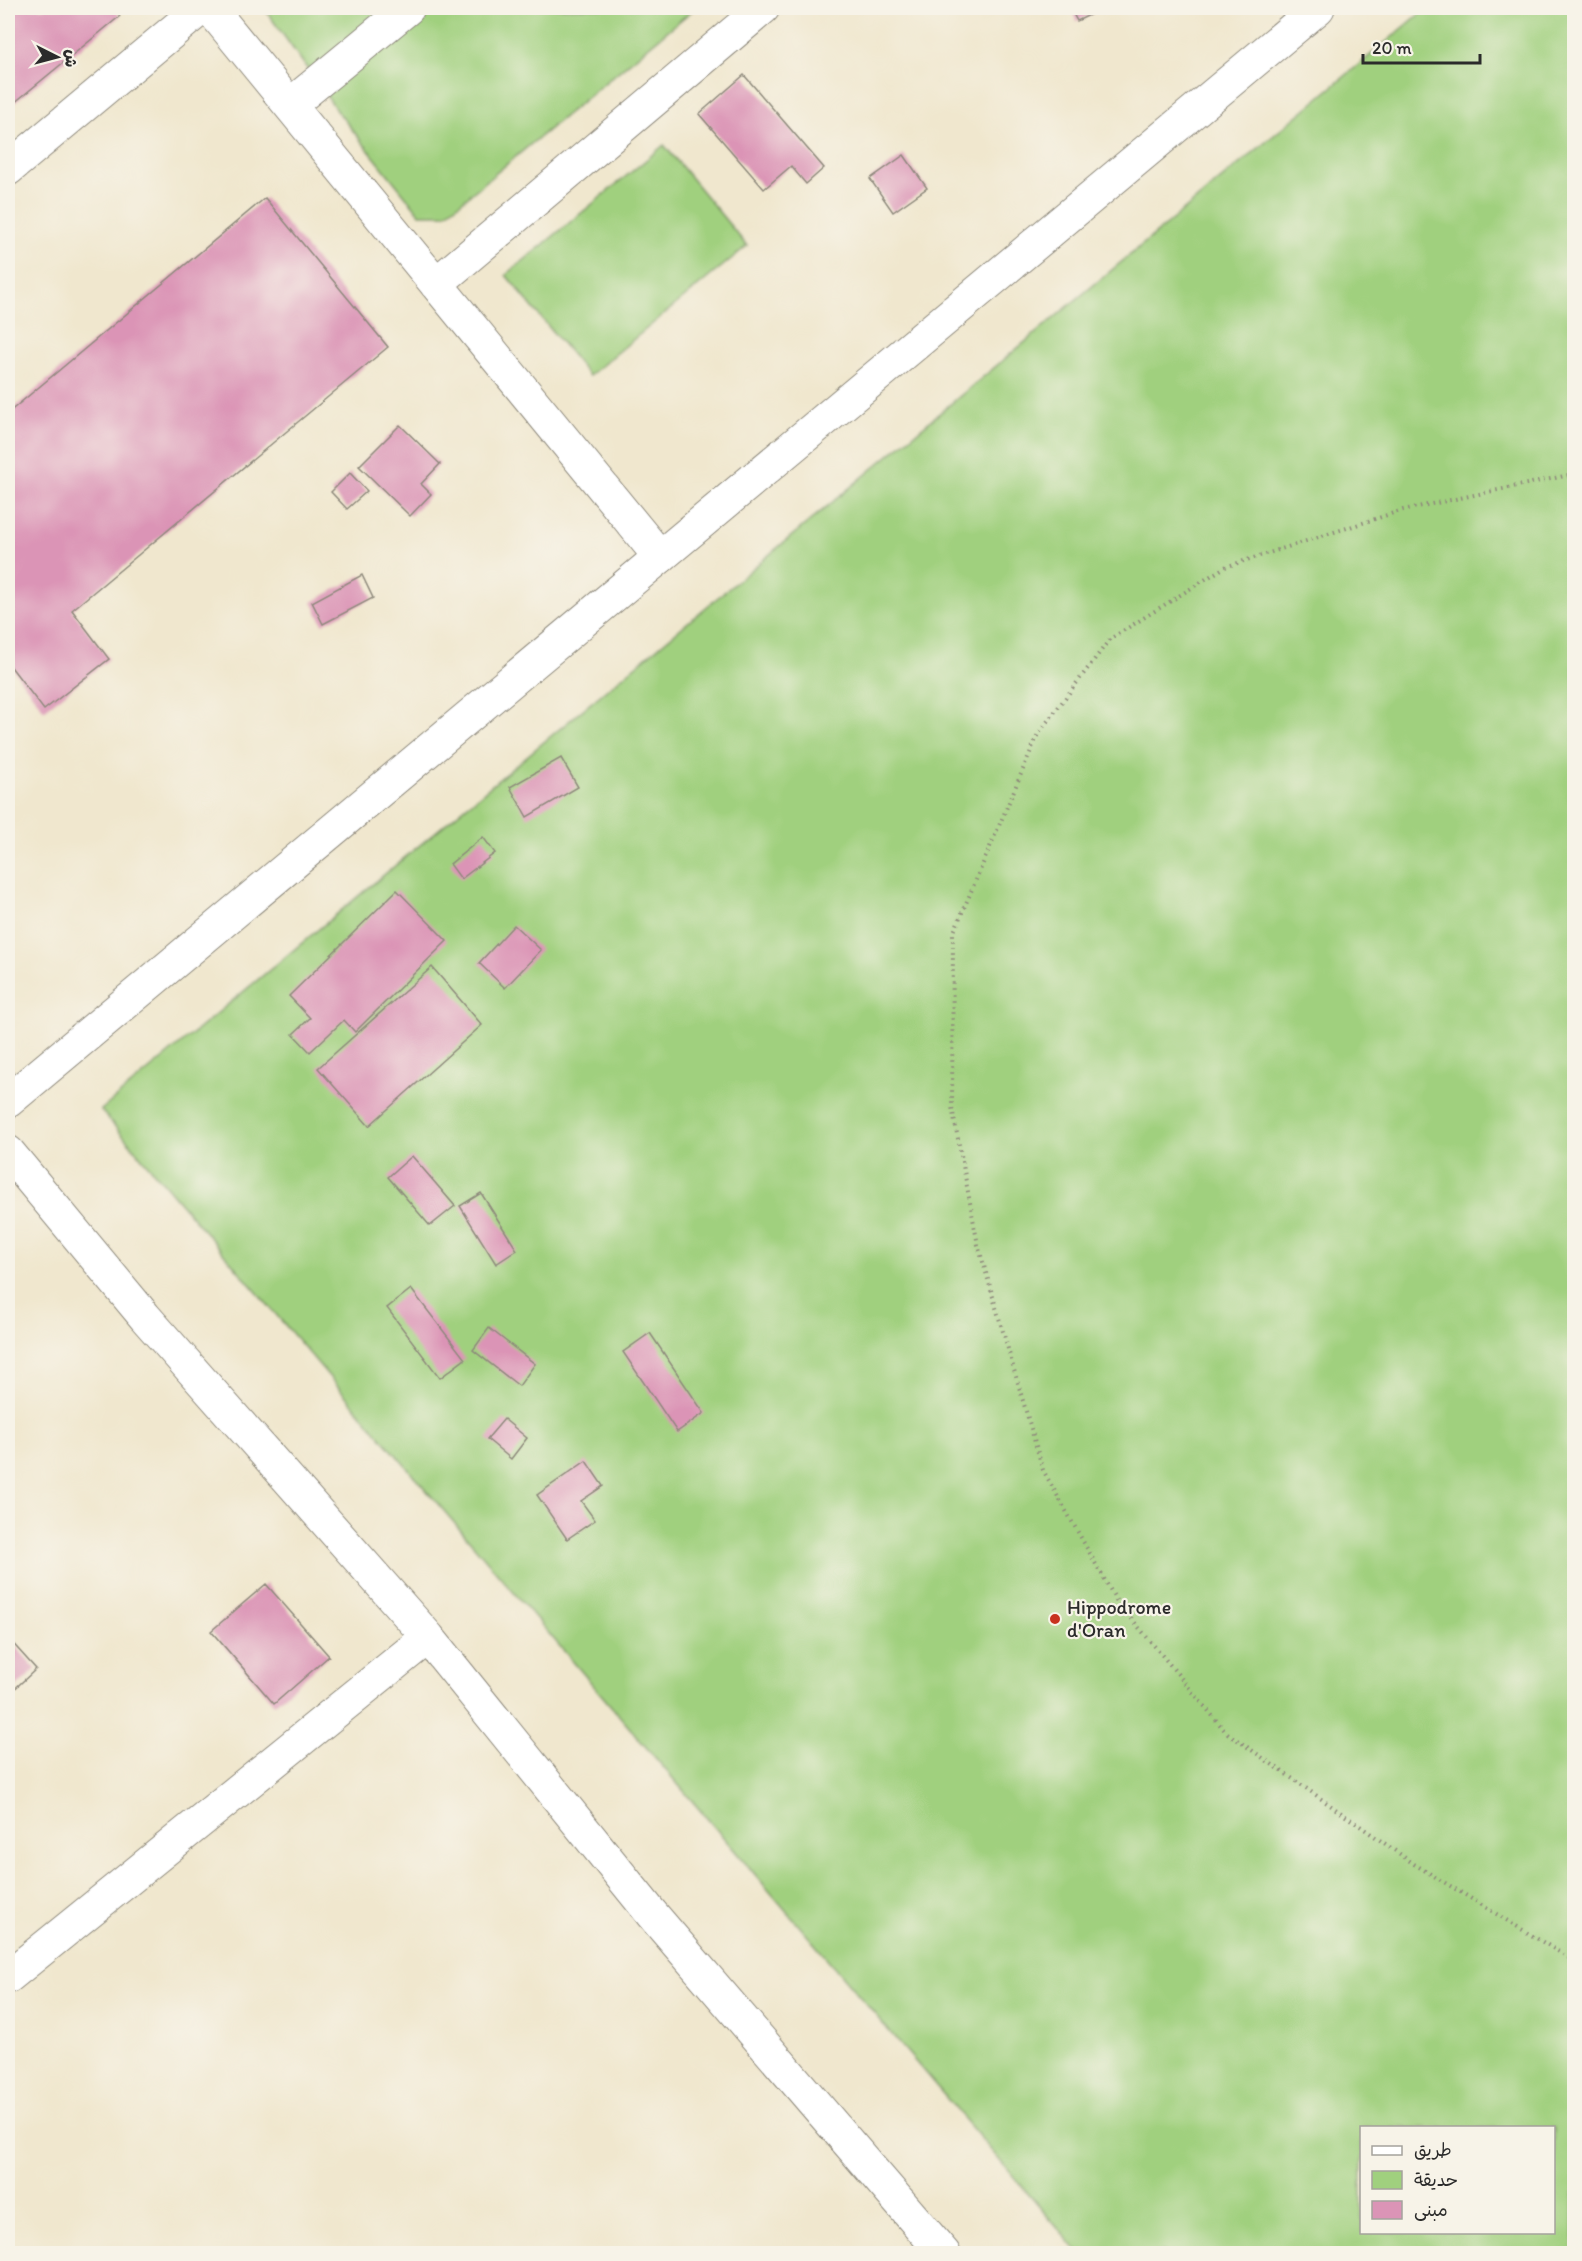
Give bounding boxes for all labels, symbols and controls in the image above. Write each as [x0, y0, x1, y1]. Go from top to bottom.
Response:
north arrow [27, 27, 87, 87]
scale bar [1363, 27, 1480, 65]
text: 20 m [1372, 37, 1412, 59]
text: ش [61, 49, 82, 68]
place label: Hippodrome d'Oran [1067, 1595, 1171, 1642]
marker: Hippodrome d'Oran [1048, 1612, 1062, 1626]
legend [1360, 2126, 1555, 2234]
text: طريق [1414, 2139, 1452, 2161]
text: حديقة [1414, 2169, 1458, 2191]
text: مبنى [1414, 2199, 1448, 2221]

